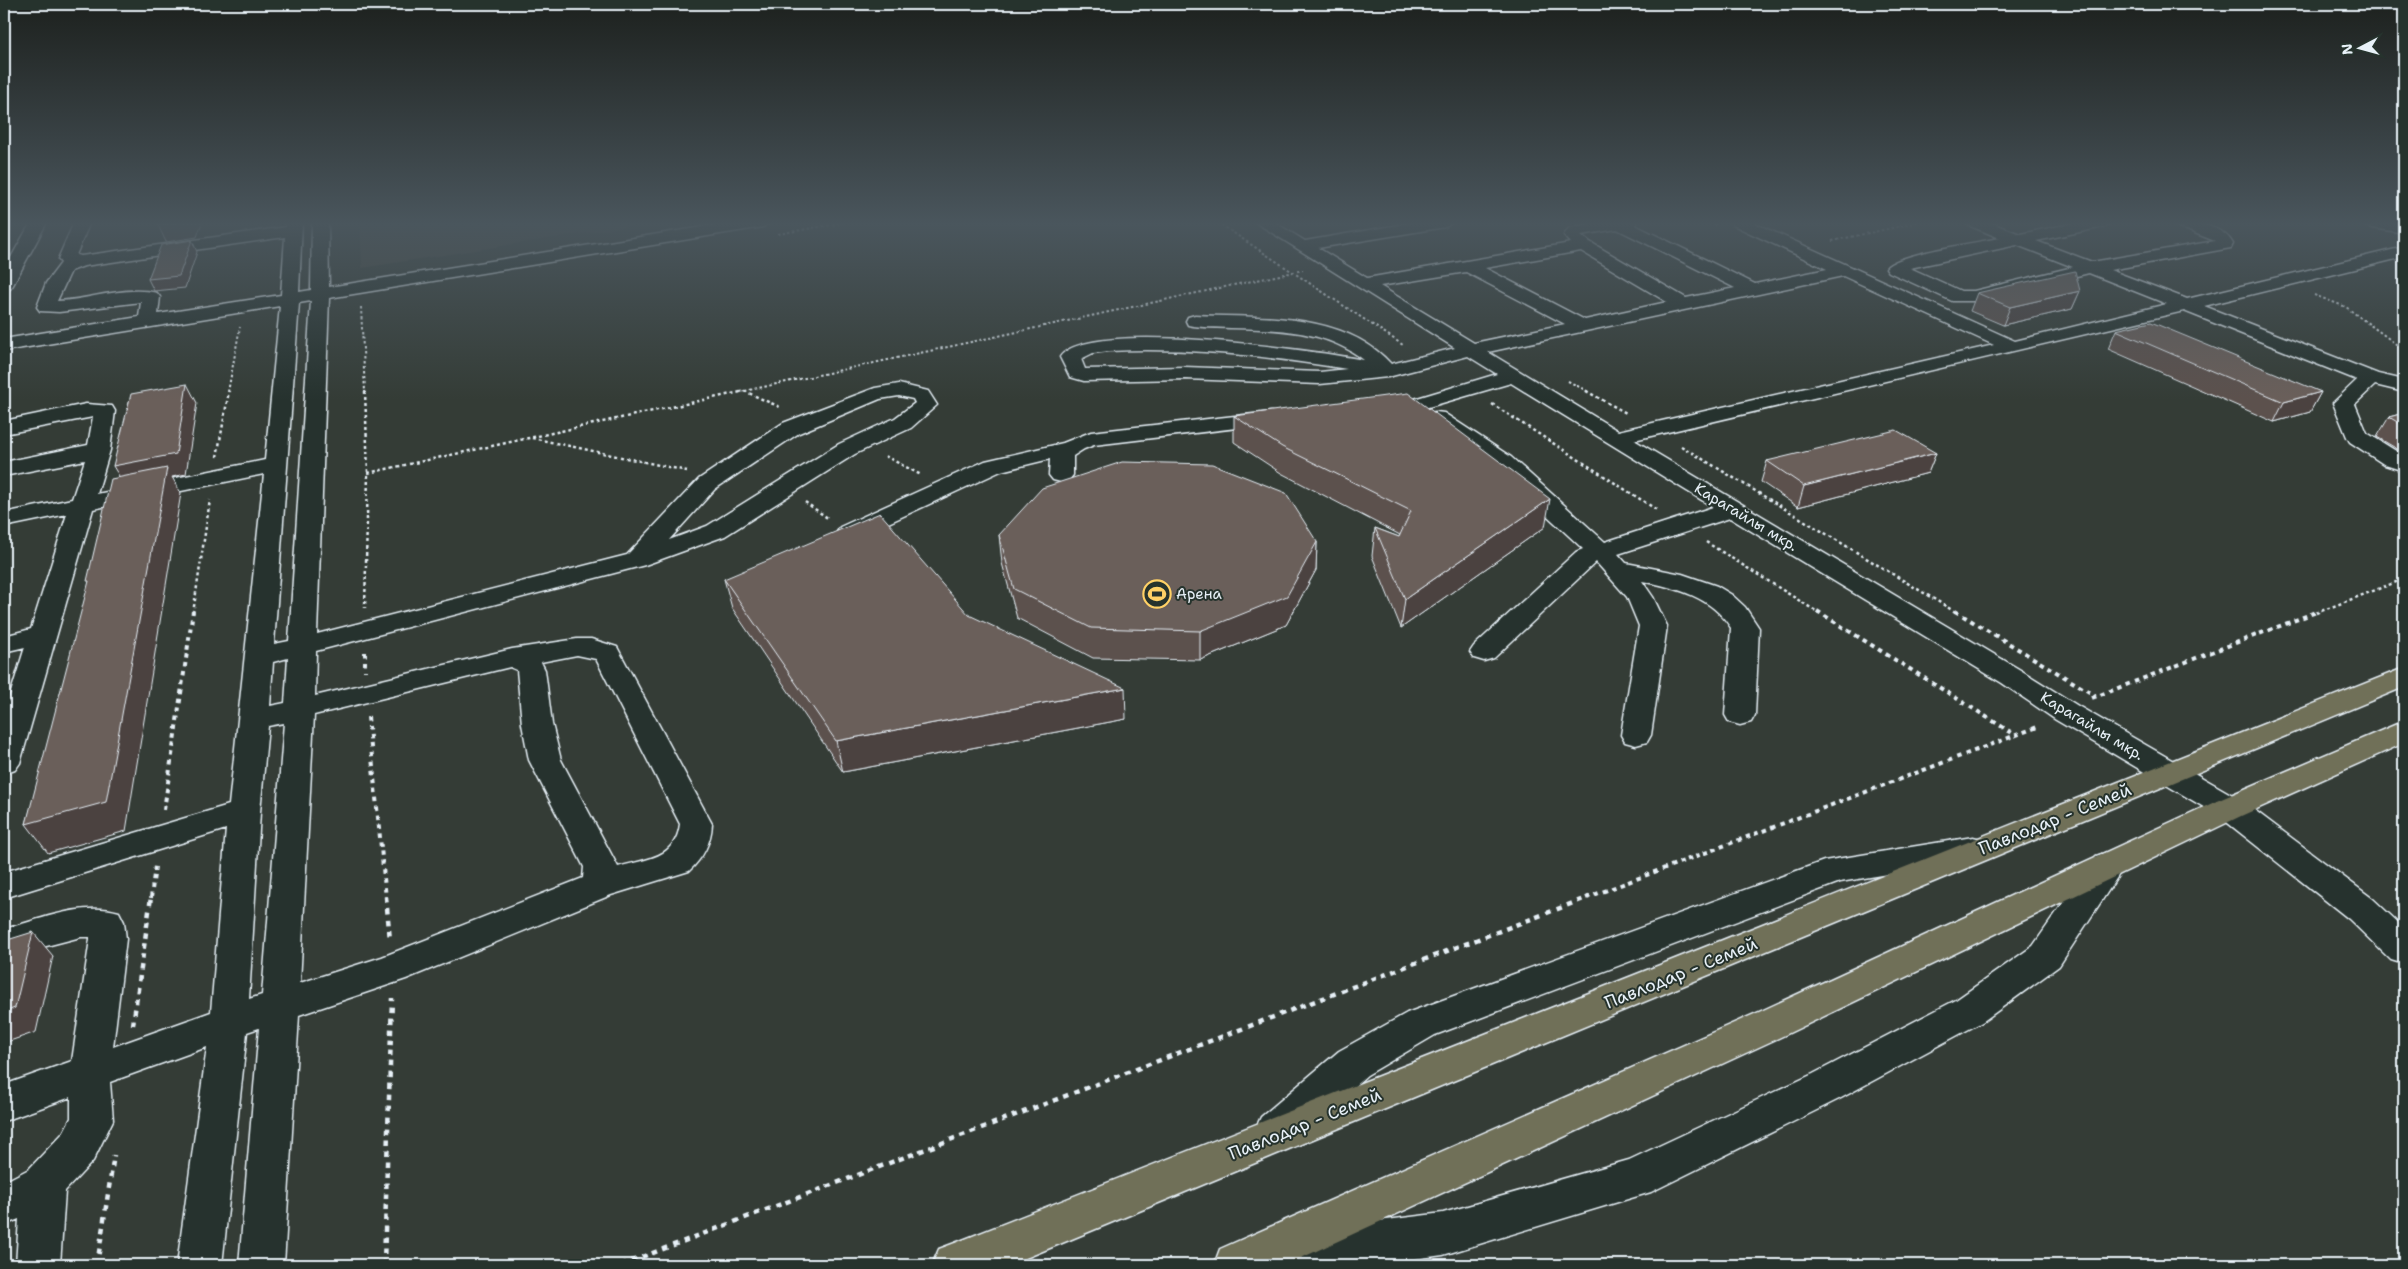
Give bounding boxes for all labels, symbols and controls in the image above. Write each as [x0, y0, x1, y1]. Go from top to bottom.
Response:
north arrow [2336, 22, 2386, 72]
text: N [2338, 43, 2357, 56]
street label: Карагайлы мкр. [1691, 478, 1802, 556]
sports icon: Арена [1142, 579, 1172, 609]
place label: Арена [1176, 584, 1223, 604]
street label: Карагайлы мкр. [2037, 687, 2148, 765]
street label: Павлодар - Семей [1975, 777, 2135, 861]
street label: Павлодар - Семей [1601, 931, 1761, 1015]
street label: Павлодар - Семей [1225, 1082, 1385, 1166]

